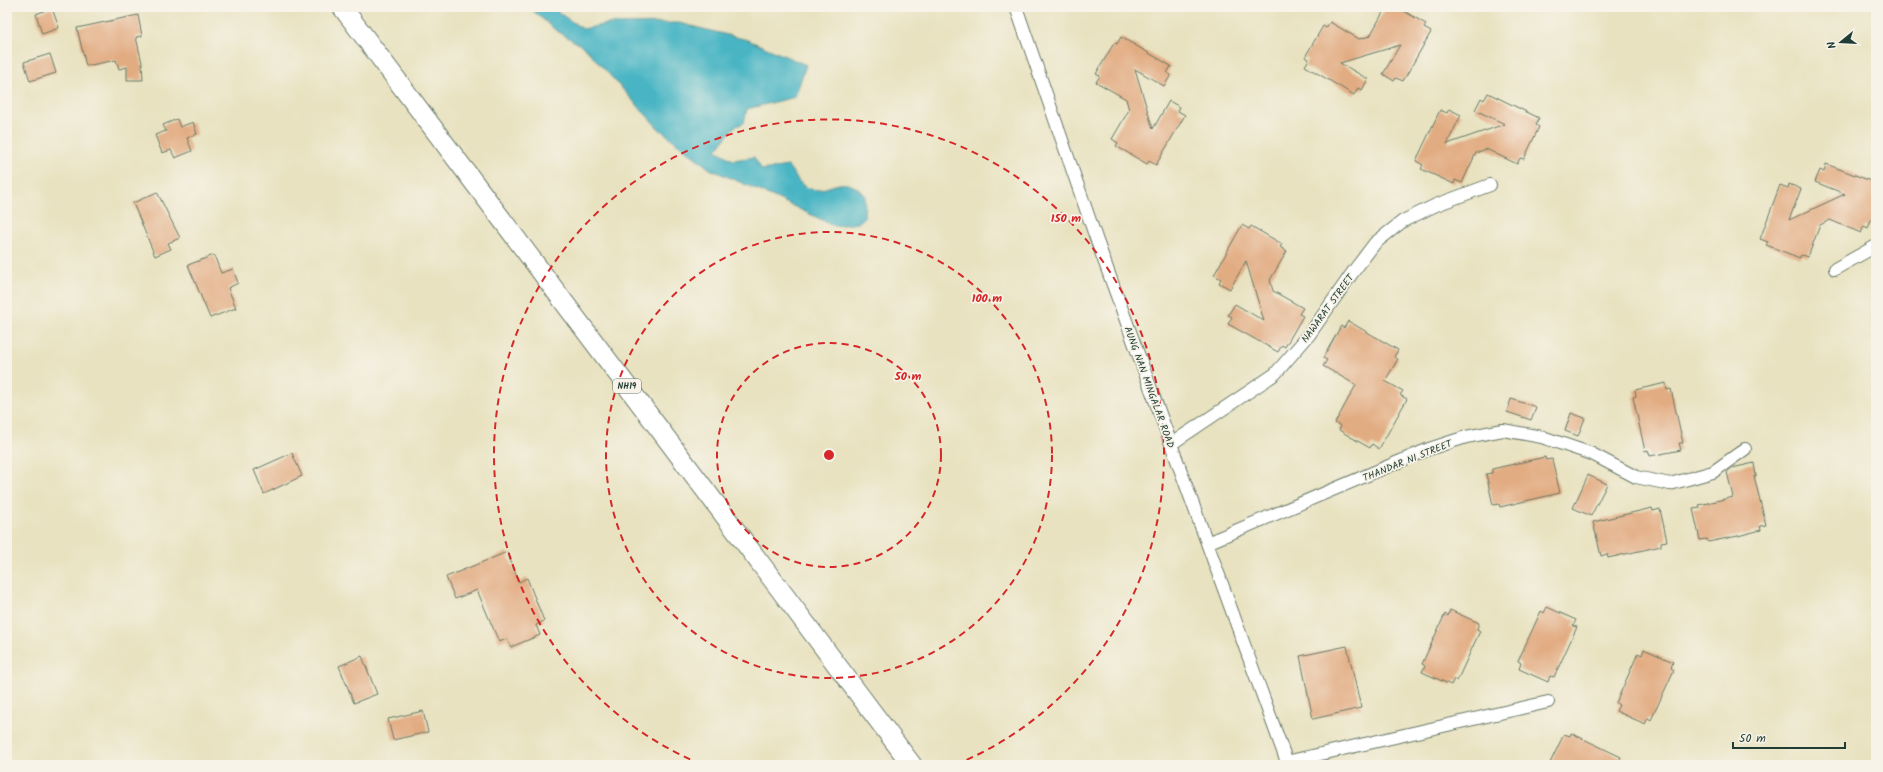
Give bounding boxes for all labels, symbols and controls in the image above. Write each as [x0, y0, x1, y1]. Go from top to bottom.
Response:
north arrow [1821, 22, 1861, 62]
text: N [1823, 39, 1842, 51]
text: 150 m [1051, 209, 1081, 228]
street label: NAWARAT STREET [1297, 270, 1359, 346]
text: 100 m [972, 289, 1002, 308]
street label: AUNG NAN MINGALAR ROAD [1120, 324, 1179, 451]
text: 50 m [894, 367, 922, 386]
road number: NH19 [613, 379, 641, 393]
street label: THANDAR NI STREET [1360, 435, 1456, 486]
centre of rings [822, 448, 836, 462]
scale bar [1733, 724, 1845, 750]
text: 50 m [1739, 729, 1766, 748]

